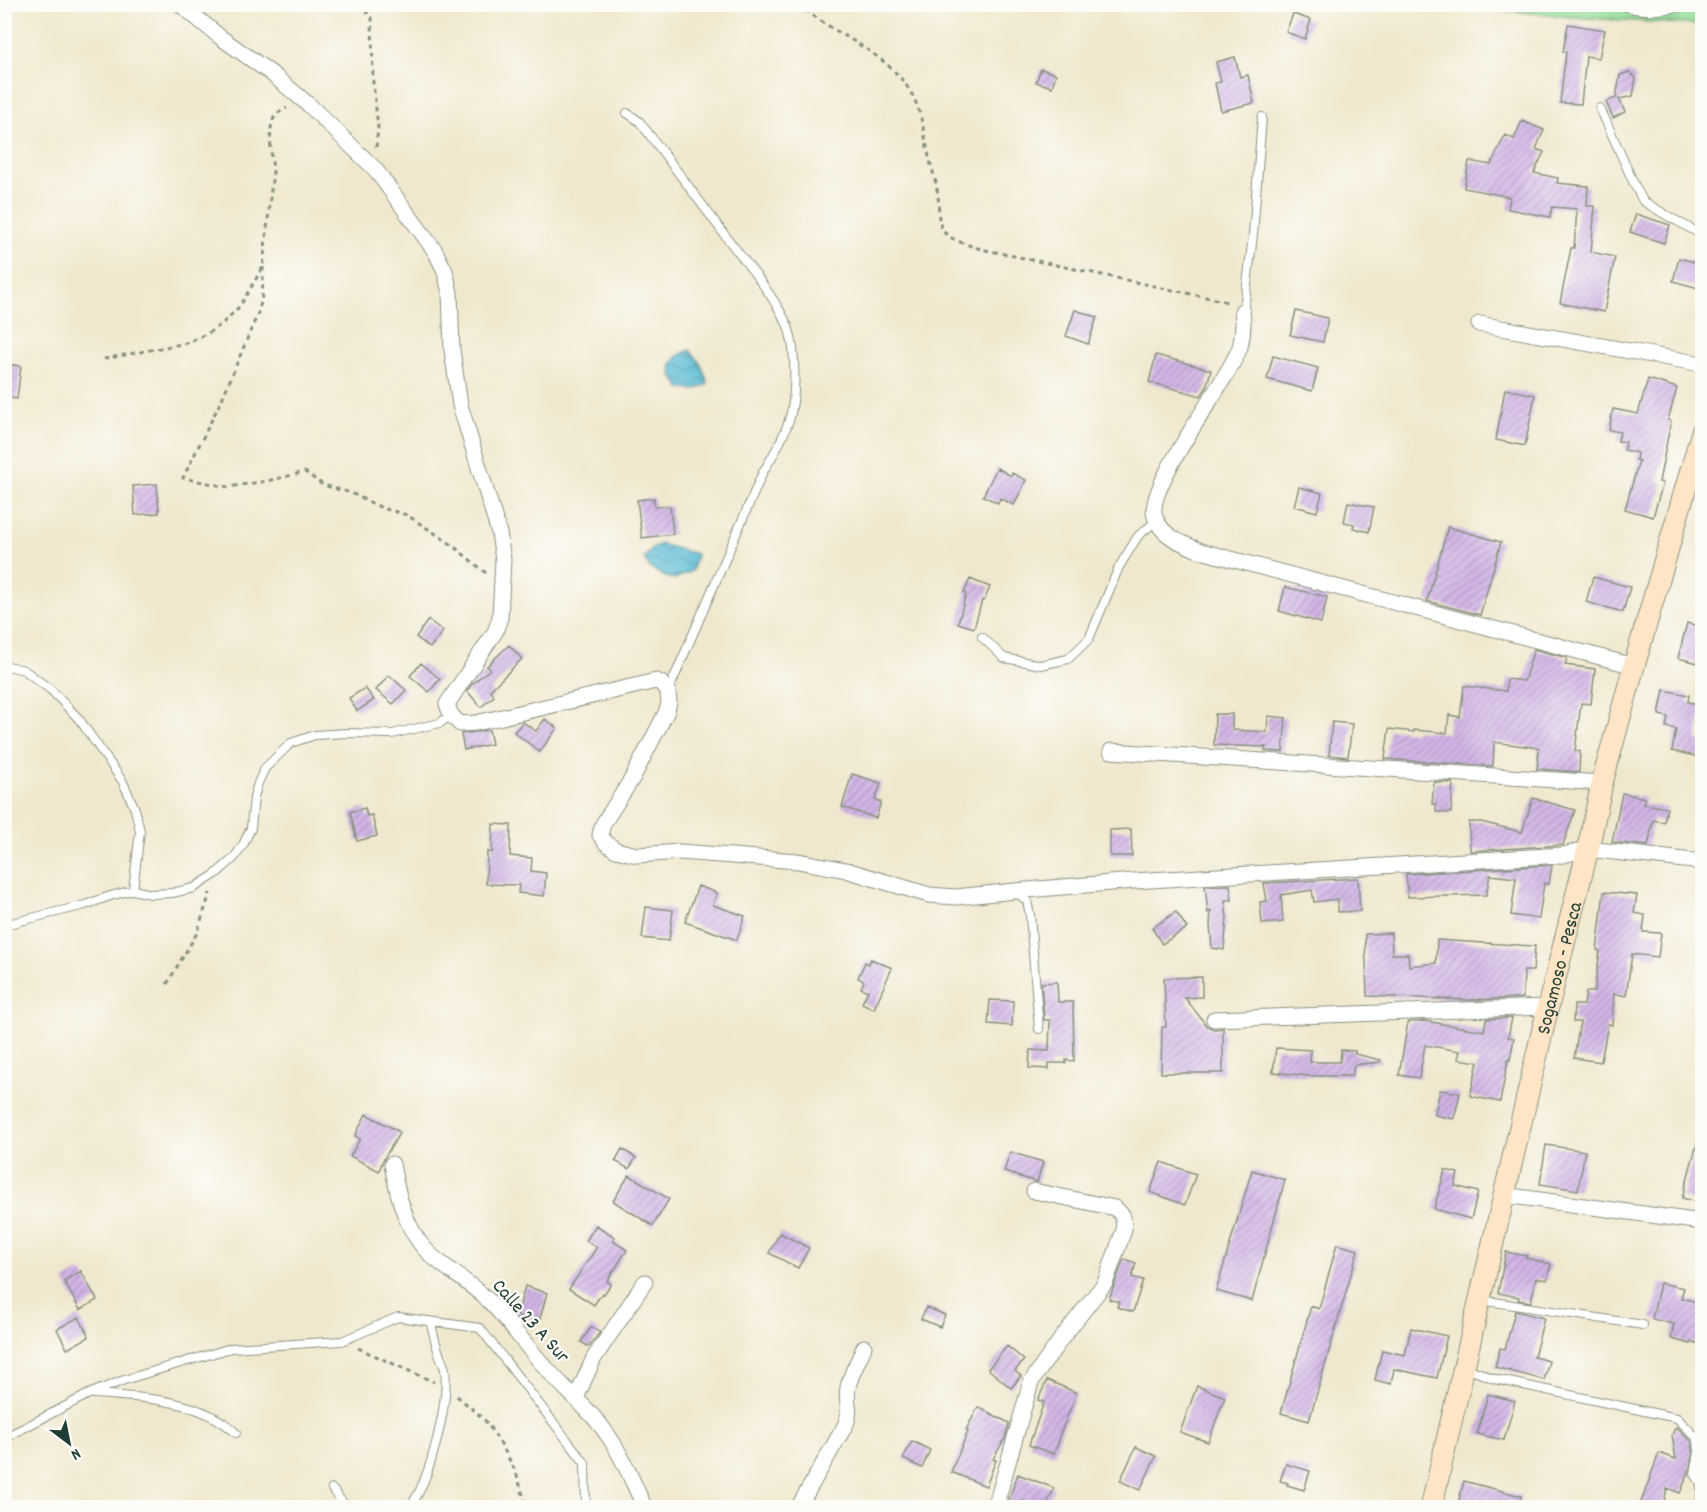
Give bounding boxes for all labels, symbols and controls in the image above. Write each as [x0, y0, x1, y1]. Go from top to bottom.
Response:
street label: Sogamoso - Pesca [1531, 899, 1591, 1037]
street label: Calle 23 A Sur [484, 1274, 576, 1371]
north arrow [39, 1413, 99, 1473]
text: N [66, 1442, 85, 1465]

